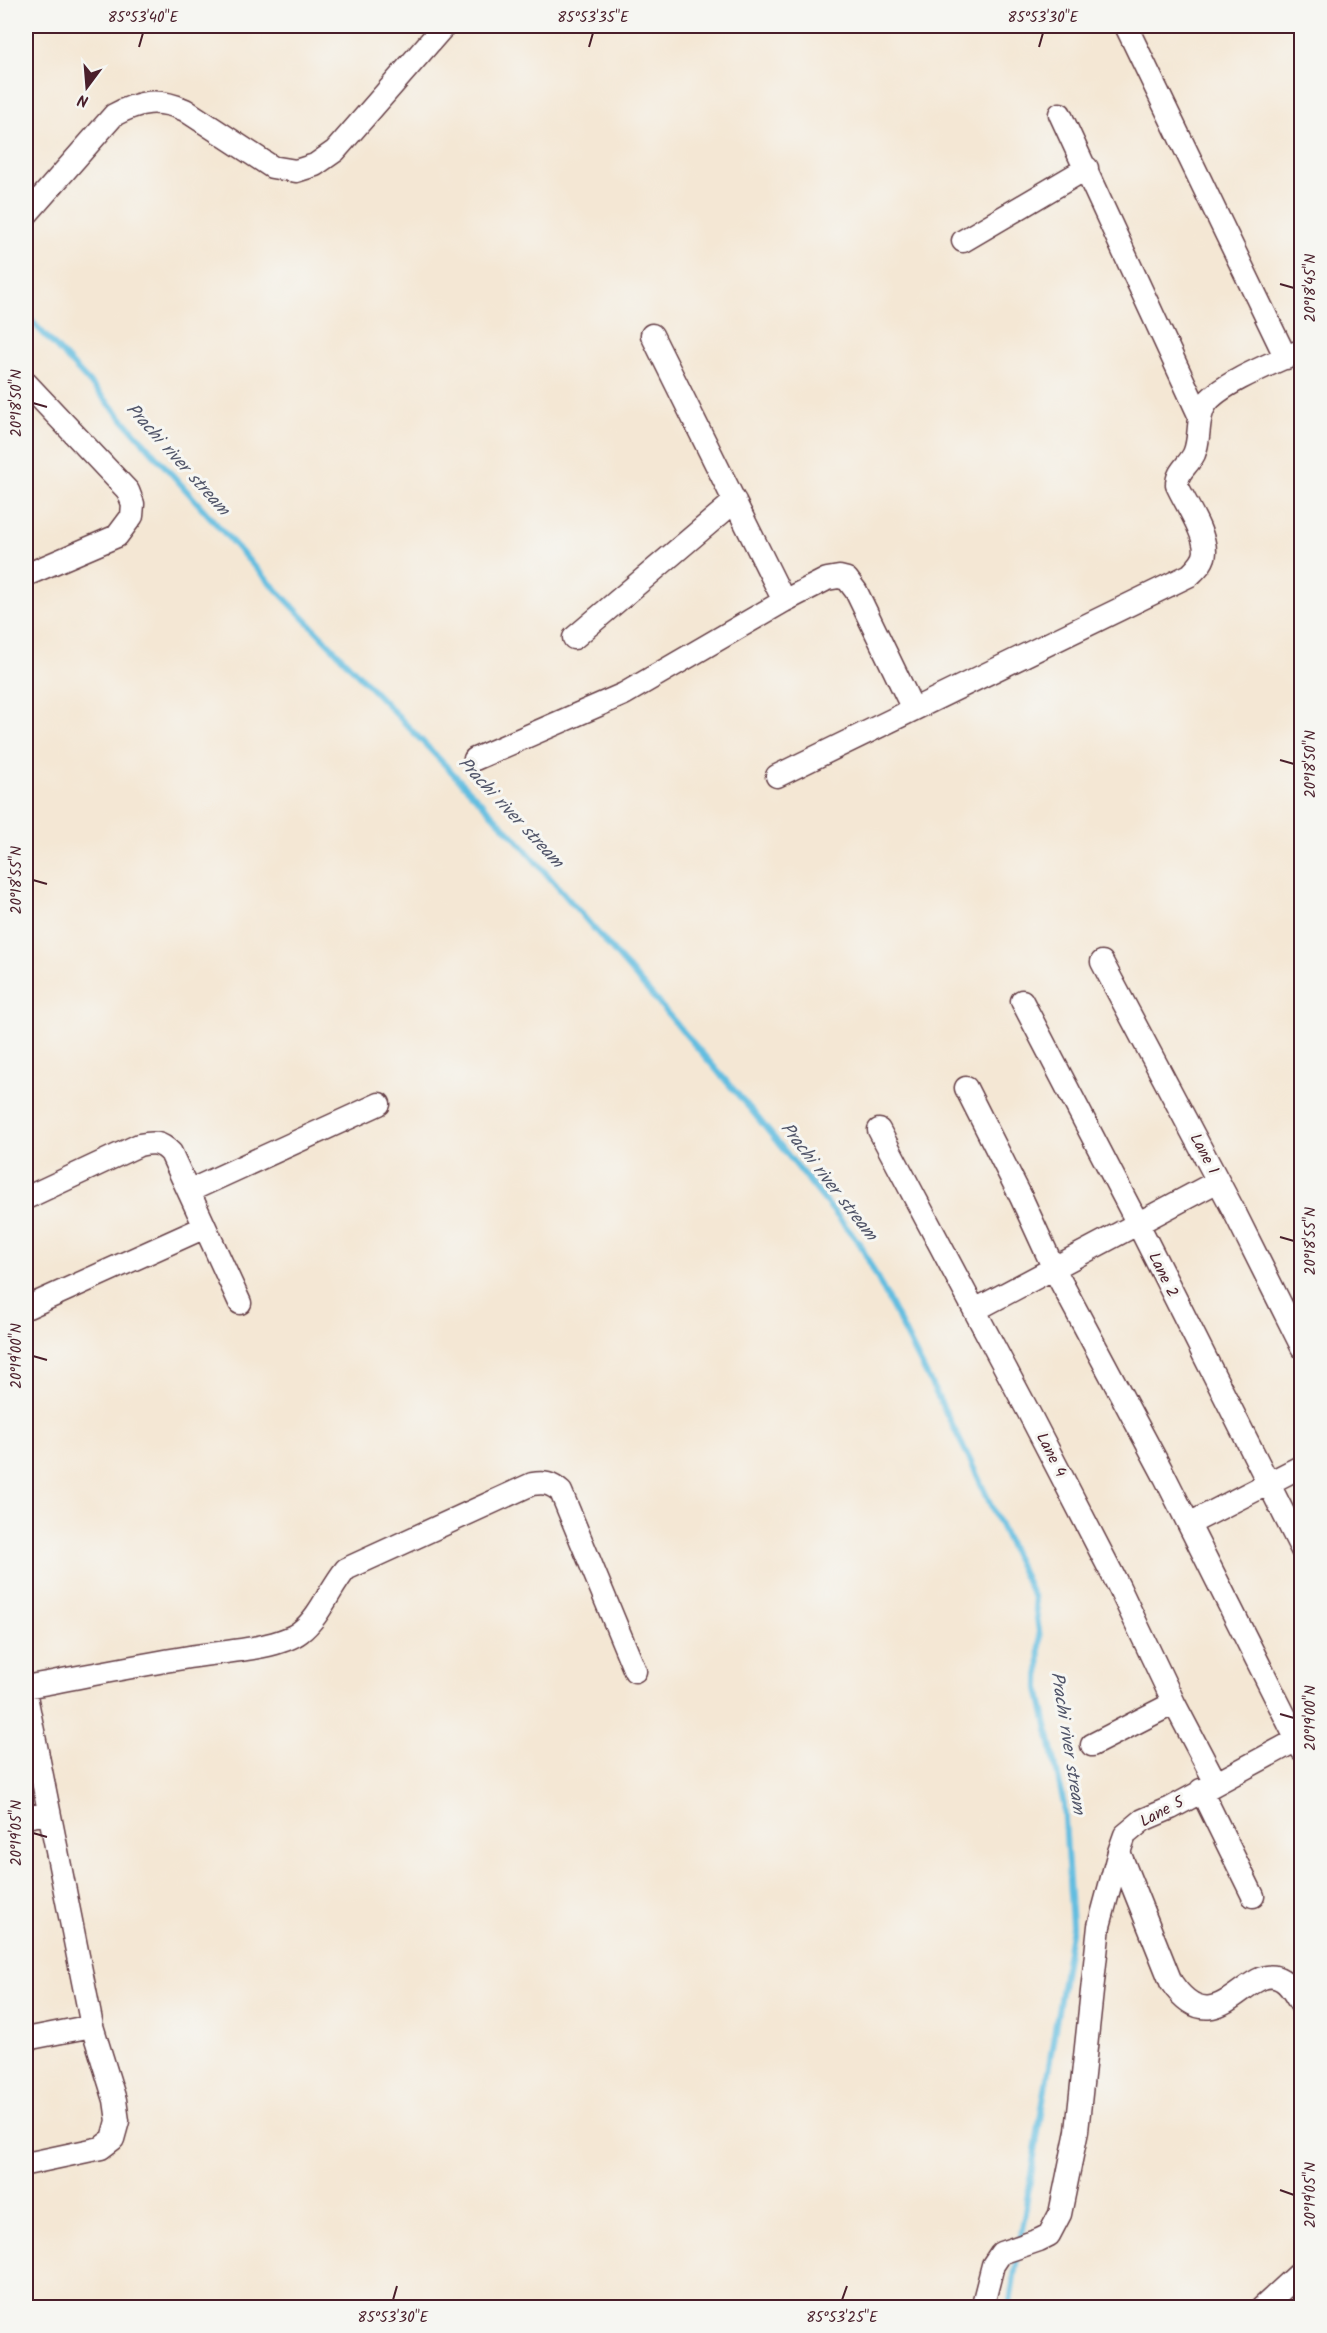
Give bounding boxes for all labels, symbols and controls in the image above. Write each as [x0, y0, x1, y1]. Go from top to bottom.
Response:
text: 85°53'40"E [108, 6, 179, 30]
text: 85°53'35"E [557, 6, 630, 30]
text: 85°53'30"E [1008, 6, 1080, 30]
north arrow [57, 57, 117, 117]
text: N [75, 87, 92, 113]
text: 20°18'45"N [1299, 254, 1323, 322]
text: 20°18'50"N [5, 369, 29, 437]
water label: Prachi river stream [118, 397, 237, 524]
text: 20°18'50"N [1299, 730, 1323, 798]
water label: Prachi river stream [450, 750, 571, 877]
text: 20°18'55"N [5, 846, 29, 914]
water label: Prachi river stream [772, 1116, 885, 1249]
street label: Lane 1 [1183, 1129, 1225, 1179]
text: 20°18'55"N [1299, 1207, 1323, 1275]
street label: Lane 2 [1141, 1248, 1185, 1302]
text: 20°19'00"N [5, 1323, 29, 1389]
street label: Lane 4 [1029, 1428, 1073, 1482]
water label: Prachi river stream [1041, 1670, 1093, 1818]
text: 20°19'00"N [1299, 1685, 1323, 1751]
street label: Lane 5 [1135, 1789, 1190, 1834]
text: 20°19'05"N [5, 1800, 29, 1866]
text: 20°19'05"N [1299, 2162, 1323, 2228]
text: 85°53'30"E [358, 2306, 430, 2330]
text: 85°53'25"E [806, 2306, 879, 2330]

